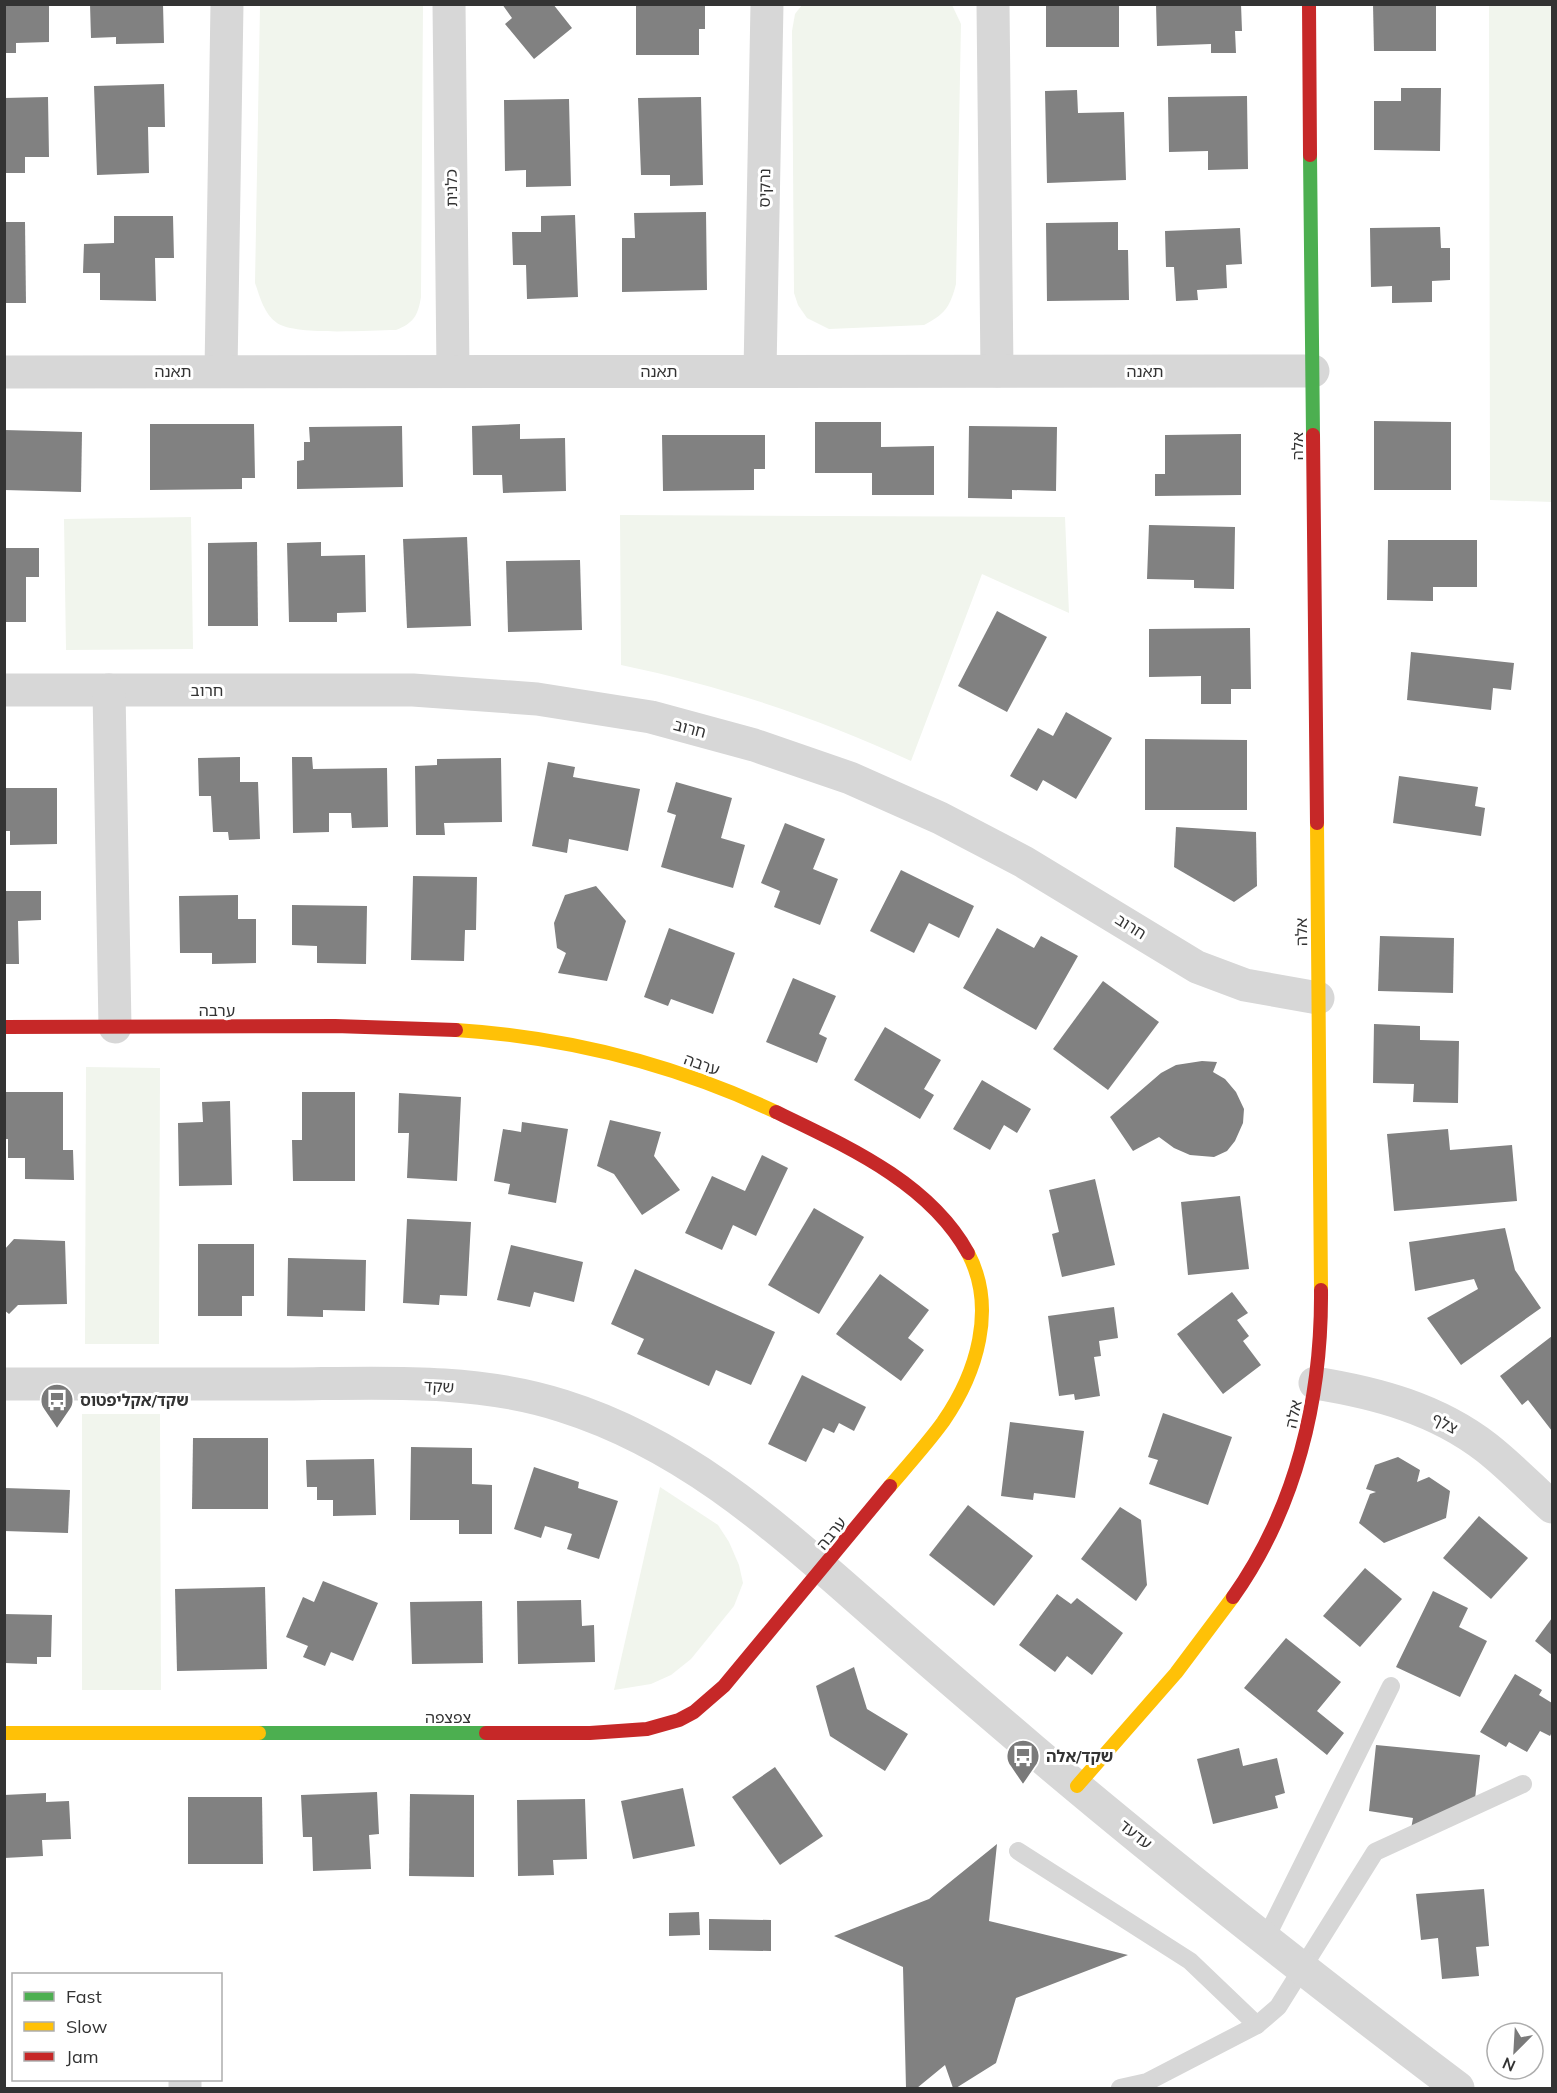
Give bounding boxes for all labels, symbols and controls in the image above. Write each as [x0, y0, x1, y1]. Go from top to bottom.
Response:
street label: נרקיס [754, 168, 774, 208]
street label: כלנית [441, 169, 461, 207]
street label: תאנה [154, 361, 192, 381]
street label: תאנה [640, 361, 678, 381]
street label: תאנה [1126, 361, 1164, 381]
street label: אלה [1287, 432, 1307, 460]
street label: חרוב [191, 680, 223, 700]
street label: חרוב [672, 714, 708, 742]
street label: חרוב [1112, 909, 1150, 943]
street label: אלה [1291, 918, 1311, 946]
street label: ערבה [199, 1000, 235, 1020]
street label: ערבה [681, 1048, 723, 1080]
street label: שקד [423, 1375, 455, 1397]
bus stop icon: שקד/אקליפטוס [39, 1382, 75, 1429]
place label: שקד/אקליפטוס [80, 1390, 189, 1410]
street label: אלה [1280, 1398, 1306, 1430]
street label: צלף [1429, 1408, 1462, 1438]
street label: ערבה [812, 1513, 850, 1553]
street label: צפצפה [425, 1707, 471, 1727]
bus stop icon: שקד/אלה [1005, 1738, 1041, 1785]
place label: שקד/אלה [1046, 1746, 1113, 1766]
street label: עדעד [1116, 1815, 1156, 1853]
legend [12, 1973, 222, 2081]
text: Fast [66, 1985, 102, 2008]
text: Slow [66, 2015, 108, 2038]
north arrow [1485, 2021, 1545, 2081]
text: Jam [66, 2045, 99, 2068]
text: N [1499, 2053, 1518, 2076]

